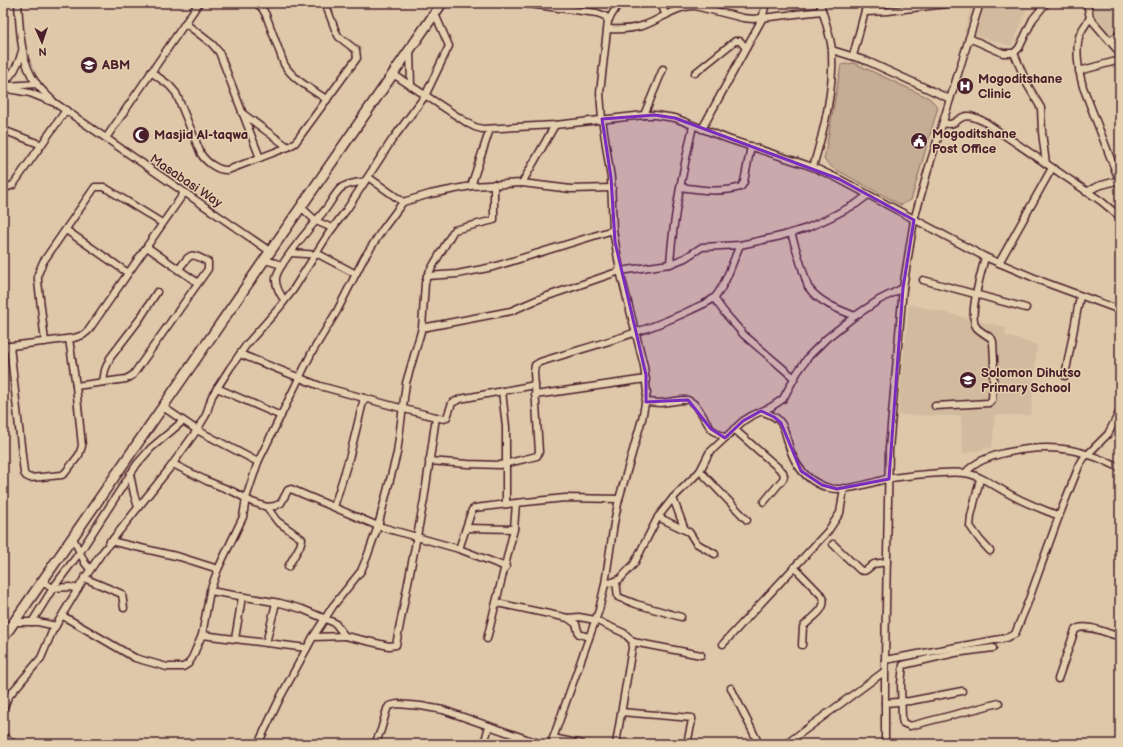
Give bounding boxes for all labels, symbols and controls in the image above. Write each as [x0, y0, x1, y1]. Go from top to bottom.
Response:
north arrow [22, 22, 62, 62]
text: N [38, 45, 47, 58]
school or university icon: ABM [79, 55, 99, 75]
place label: ABM [101, 57, 130, 73]
place label: Mogoditshane Clinic [978, 71, 1063, 102]
hospital icon: Mogoditshane Clinic [955, 76, 975, 96]
mosque icon: Masjid Al-taqwa [131, 125, 151, 145]
place label: Mogoditshane Post Office [932, 126, 1017, 157]
place label: Masjid Al-taqwa [154, 127, 248, 143]
public building icon: Mogoditshane Post Office [909, 131, 929, 151]
street label: Masabasi Way [147, 151, 225, 211]
place label: Solomon Dihutso Primary School [981, 365, 1081, 396]
school or university icon: Solomon Dihutso Primary School [958, 370, 978, 390]

